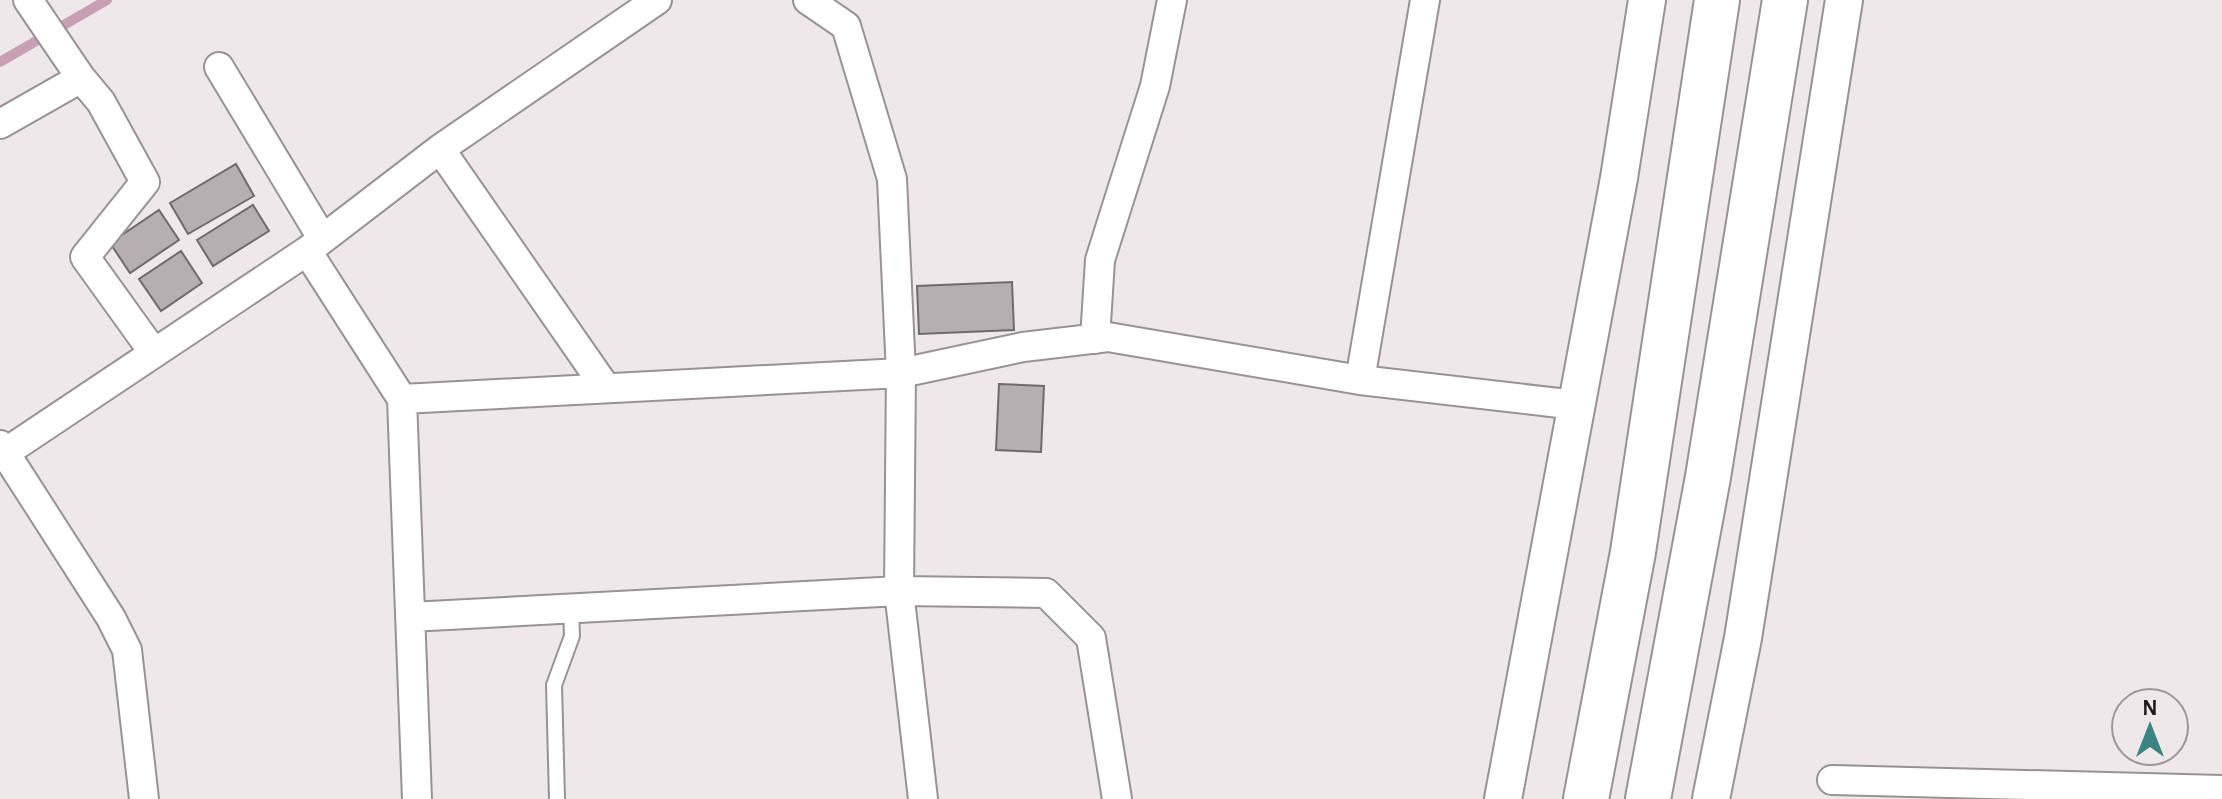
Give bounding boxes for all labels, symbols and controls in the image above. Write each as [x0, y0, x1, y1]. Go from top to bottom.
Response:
north arrow [2110, 687, 2190, 767]
text: N [2142, 697, 2158, 719]

